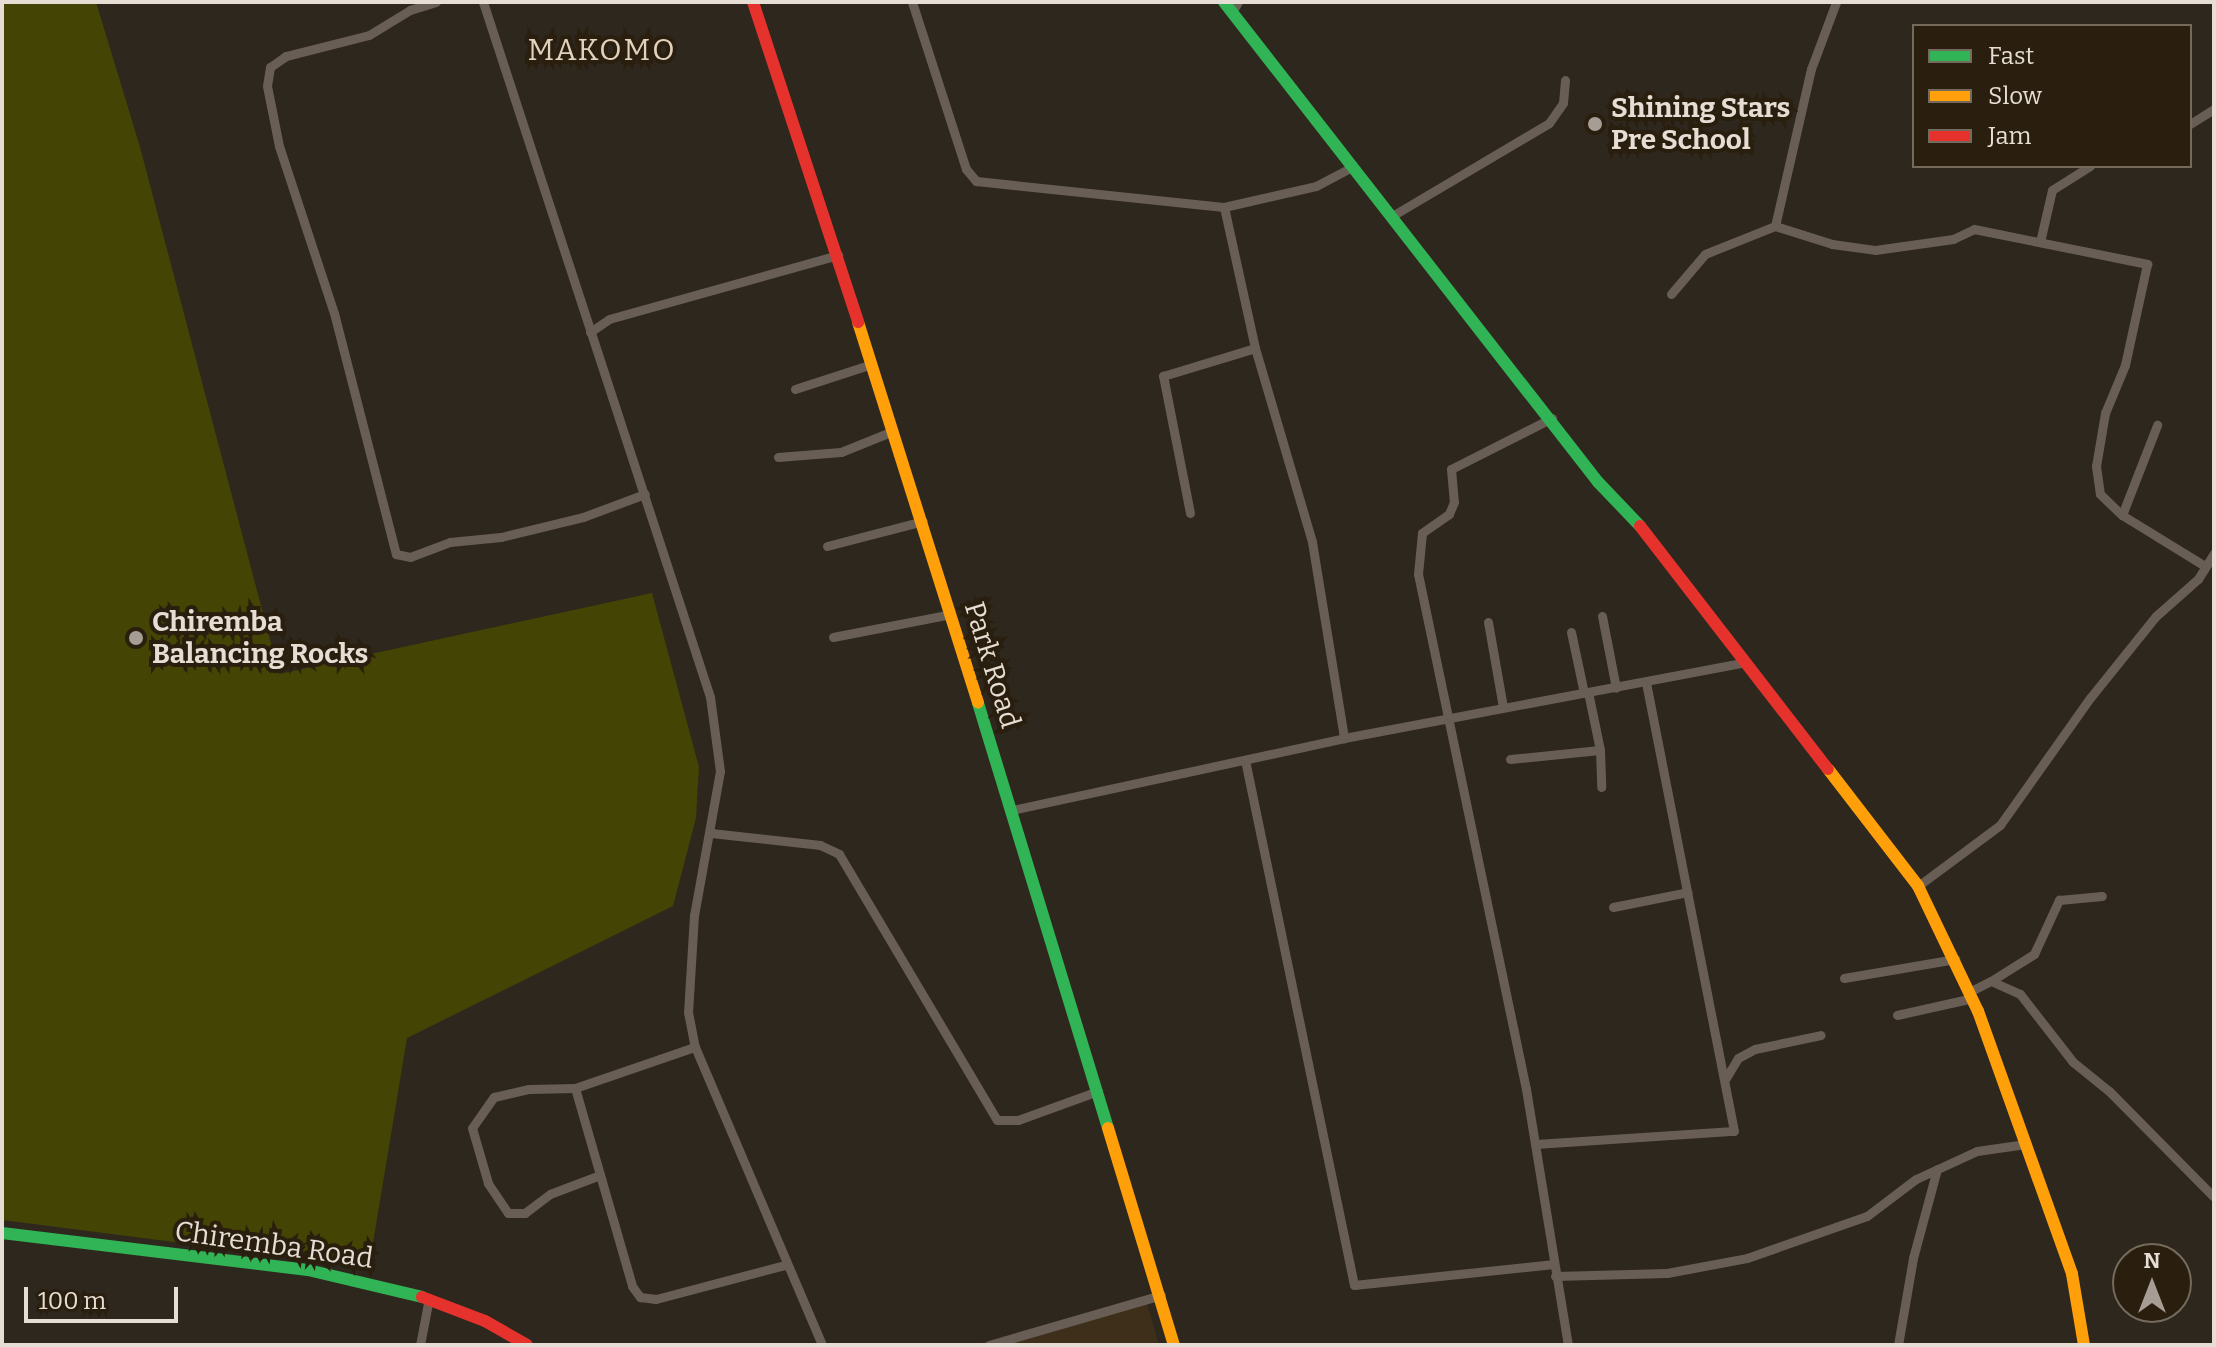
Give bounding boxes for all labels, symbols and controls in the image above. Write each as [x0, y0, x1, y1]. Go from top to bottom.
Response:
legend [1912, 24, 2192, 168]
district label: MAKOMO [527, 32, 677, 68]
text: Fast [1988, 42, 2034, 70]
text: Slow [1988, 82, 2042, 110]
place label: Shining Stars Pre School [1611, 91, 1790, 157]
marker: Shining Stars Pre School [1586, 115, 1604, 133]
text: Jam [1988, 122, 2031, 150]
street label: Park Road [957, 598, 1027, 732]
place label: Chiremba Balancing Rocks [152, 605, 368, 671]
marker: Chiremba Balancing Rocks [127, 629, 145, 647]
street label: Chiremba Road [173, 1214, 375, 1276]
north arrow [2112, 1243, 2192, 1323]
text: N [2144, 1247, 2160, 1274]
scale bar [28, 1271, 182, 1321]
text: 100 m [38, 1287, 106, 1315]

